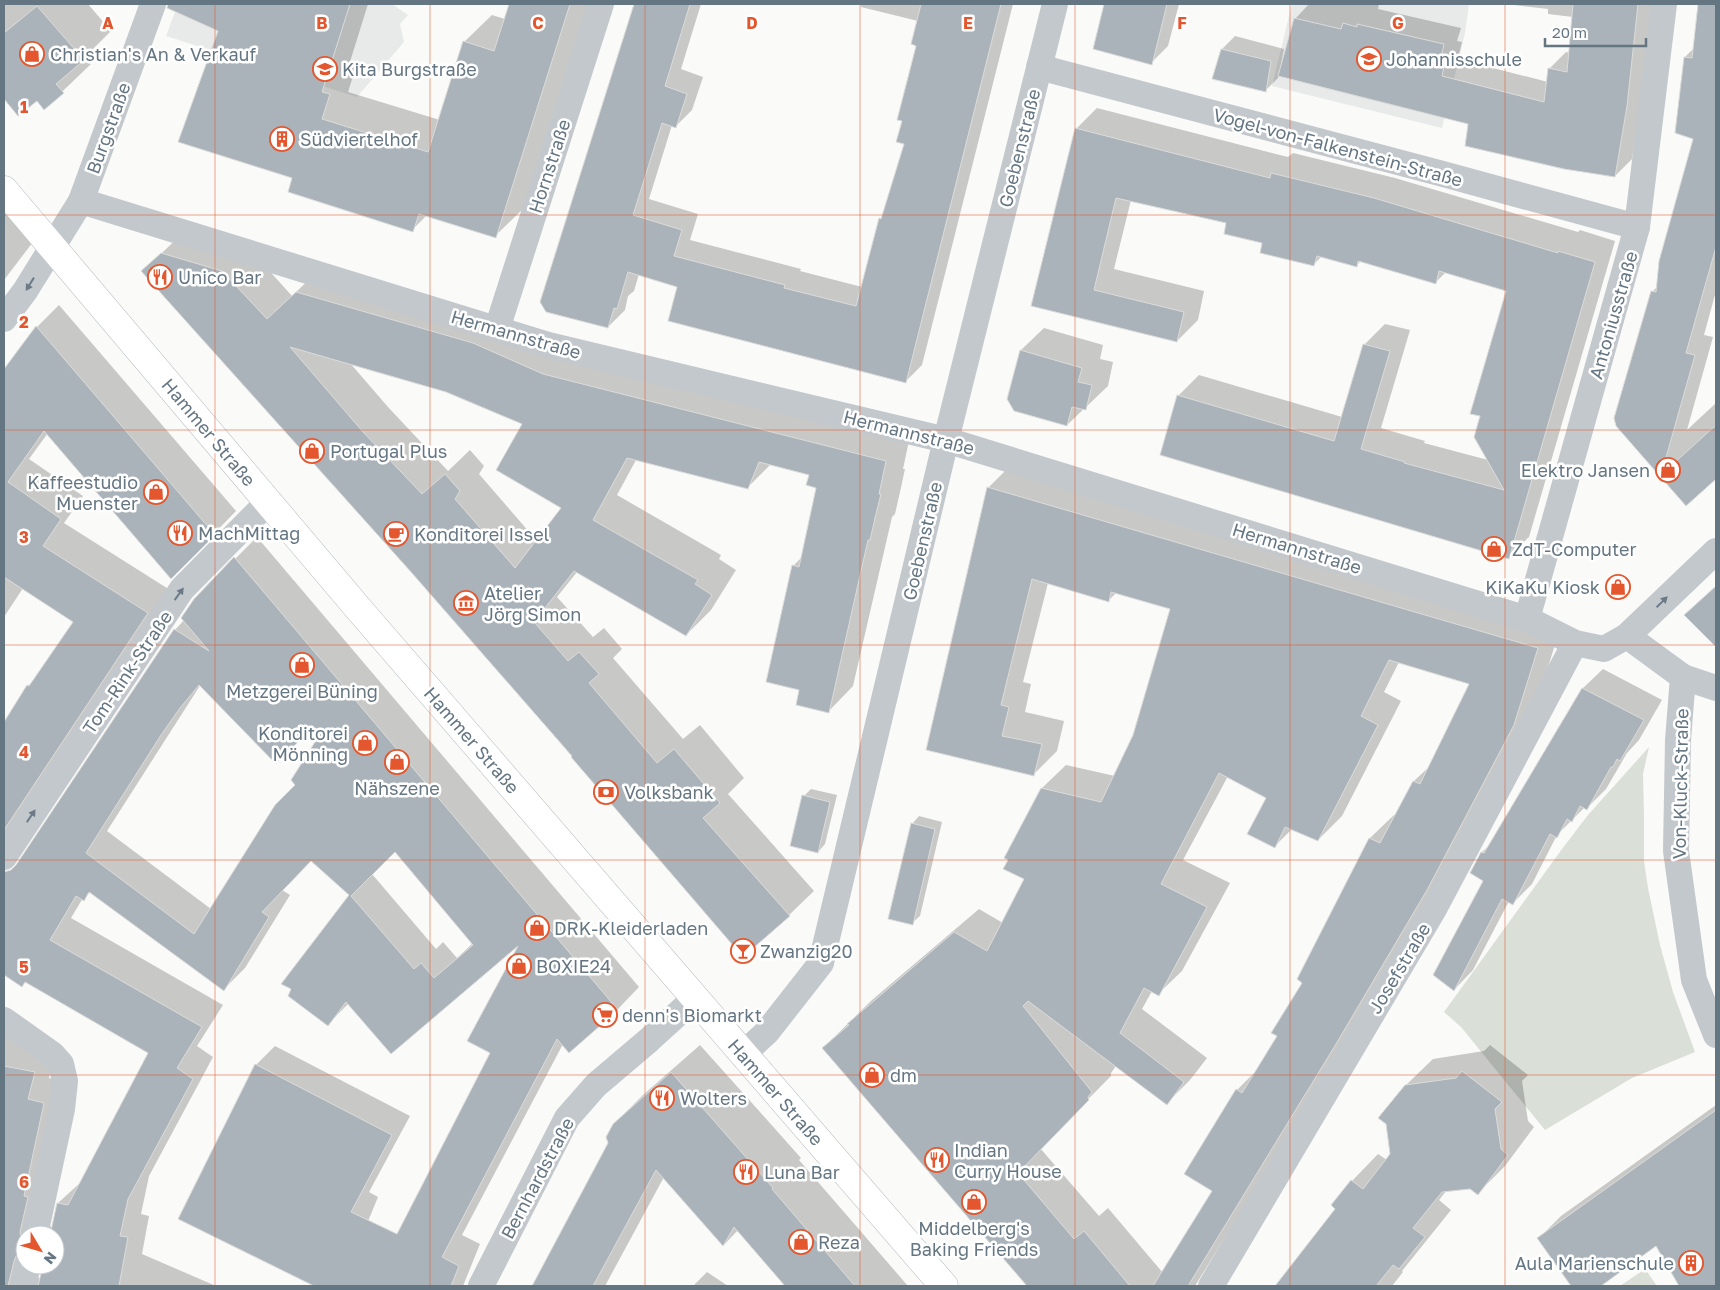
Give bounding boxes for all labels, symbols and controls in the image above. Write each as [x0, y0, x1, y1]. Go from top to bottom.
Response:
text: A [102, 13, 114, 33]
text: B [316, 13, 328, 33]
text: C [532, 13, 544, 33]
text: D [746, 13, 758, 33]
text: E [963, 13, 973, 33]
text: F [1177, 13, 1187, 33]
text: G [1392, 13, 1404, 33]
scale bar [1545, 15, 1646, 47]
text: 20 m [1552, 23, 1587, 41]
shop icon: Christian's An & Verkauf [19, 41, 45, 67]
place label: Christian's An & Verkauf [50, 43, 256, 65]
school or university icon: Johannisschule [1356, 46, 1382, 72]
place label: Johannisschule [1386, 48, 1522, 70]
school or university icon: Kita Burgstraße [312, 56, 338, 82]
place label: Kita Burgstraße [342, 58, 477, 80]
street label: Burgstraße [81, 79, 135, 177]
street label: Goebenstraße [994, 87, 1044, 209]
text: 1 [20, 97, 28, 117]
street label: Vogel-von-Falkenstein-Straße [1211, 103, 1465, 191]
street label: Hornstraße [524, 116, 574, 216]
building icon: Südviertelhof [269, 126, 295, 152]
place label: Südviertelhof [300, 128, 418, 150]
street label: Antoniusstraße [1584, 249, 1642, 381]
restaurant icon: Unico Bar [147, 264, 173, 290]
place label: Unico Bar [178, 266, 261, 288]
one-way arrow [25, 277, 34, 290]
street label: Hermannstraße [449, 305, 583, 363]
text: 2 [19, 312, 29, 332]
street label: Hammer Straße [158, 374, 260, 490]
street label: Hermannstraße [841, 405, 977, 459]
shop icon: Portugal Plus [299, 438, 325, 464]
place label: Portugal Plus [330, 440, 447, 462]
shop icon: Elektro Jansen [1655, 457, 1681, 483]
place label: Elektro Jansen [1521, 459, 1650, 481]
place label: Kaffeestudio Muenster [27, 471, 138, 514]
shop icon: Kaffeestudio Muenster [143, 479, 169, 505]
street label: Goebenstraße [898, 480, 946, 602]
street label: Hermannstraße [1230, 518, 1364, 578]
restaurant icon: MachMittag [167, 520, 193, 546]
cafe icon: Konditorei Issel [383, 521, 409, 547]
place label: MachMittag [198, 522, 300, 544]
place label: Konditorei Issel [414, 523, 550, 545]
text: 3 [19, 527, 29, 547]
shop icon: ZdT-Computer [1481, 536, 1507, 562]
place label: ZdT-Computer [1512, 538, 1637, 560]
shop icon: KiKaKu Kiosk [1605, 574, 1631, 600]
place label: KiKaKu Kiosk [1485, 576, 1600, 598]
place label: Atelier Jörg Simon [484, 582, 581, 625]
one-way arrow [174, 587, 184, 601]
museum icon: Atelier Jörg Simon [453, 590, 479, 616]
one-way arrow [1656, 596, 1668, 608]
street label: Tom-Rink-Straße [78, 606, 176, 738]
shop icon: Metzgerei Büning [289, 652, 315, 678]
place label: Metzgerei Büning [226, 680, 378, 702]
street label: Hammer Straße [420, 682, 524, 798]
street label: Von-Kluck-Straße [1668, 708, 1692, 860]
place label: Konditorei Mönning [258, 722, 348, 765]
shop icon: Konditorei Mönning [352, 730, 378, 756]
text: 4 [19, 742, 29, 762]
shop icon: Nähszene [384, 749, 410, 775]
place label: Nähszene [354, 777, 440, 799]
bank icon: Volksbank [593, 779, 619, 805]
place label: Volksbank [624, 781, 714, 803]
one-way arrow [26, 809, 36, 823]
shop icon: DRK-Kleiderladen [524, 915, 550, 941]
place label: DRK-Kleiderladen [554, 917, 708, 939]
street label: Josefstraße [1363, 919, 1435, 1017]
bar icon: Zwanzig20 [730, 938, 756, 964]
place label: Zwanzig20 [760, 940, 853, 962]
shop icon: BOXIE24 [506, 953, 532, 979]
place label: BOXIE24 [536, 955, 611, 977]
text: 5 [19, 957, 29, 977]
supermarket icon: denn's Biomarkt [592, 1002, 618, 1028]
place label: denn's Biomarkt [622, 1004, 762, 1026]
street label: Hammer Straße [724, 1034, 828, 1150]
shop icon: dm [859, 1062, 885, 1088]
place label: dm [890, 1064, 917, 1086]
restaurant icon: Wolters [649, 1085, 675, 1111]
place label: Wolters [680, 1087, 747, 1109]
street label: Bernhardstraße [496, 1114, 578, 1242]
place label: Indian Curry House [954, 1139, 1062, 1182]
restaurant icon: Indian Curry House [924, 1147, 950, 1173]
restaurant icon: Luna Bar [733, 1159, 759, 1185]
place label: Luna Bar [764, 1161, 840, 1183]
text: 6 [19, 1172, 29, 1192]
shop icon: Middelberg's Baking Friends [961, 1189, 987, 1215]
place label: Middelberg's Baking Friends [910, 1217, 1038, 1260]
north arrow [15, 1225, 65, 1275]
shop icon: Reza [788, 1229, 814, 1255]
place label: Reza [818, 1231, 860, 1253]
text: N [41, 1249, 61, 1268]
building icon: Aula Marienschule [1678, 1250, 1704, 1276]
place label: Aula Marienschule [1515, 1252, 1674, 1274]

